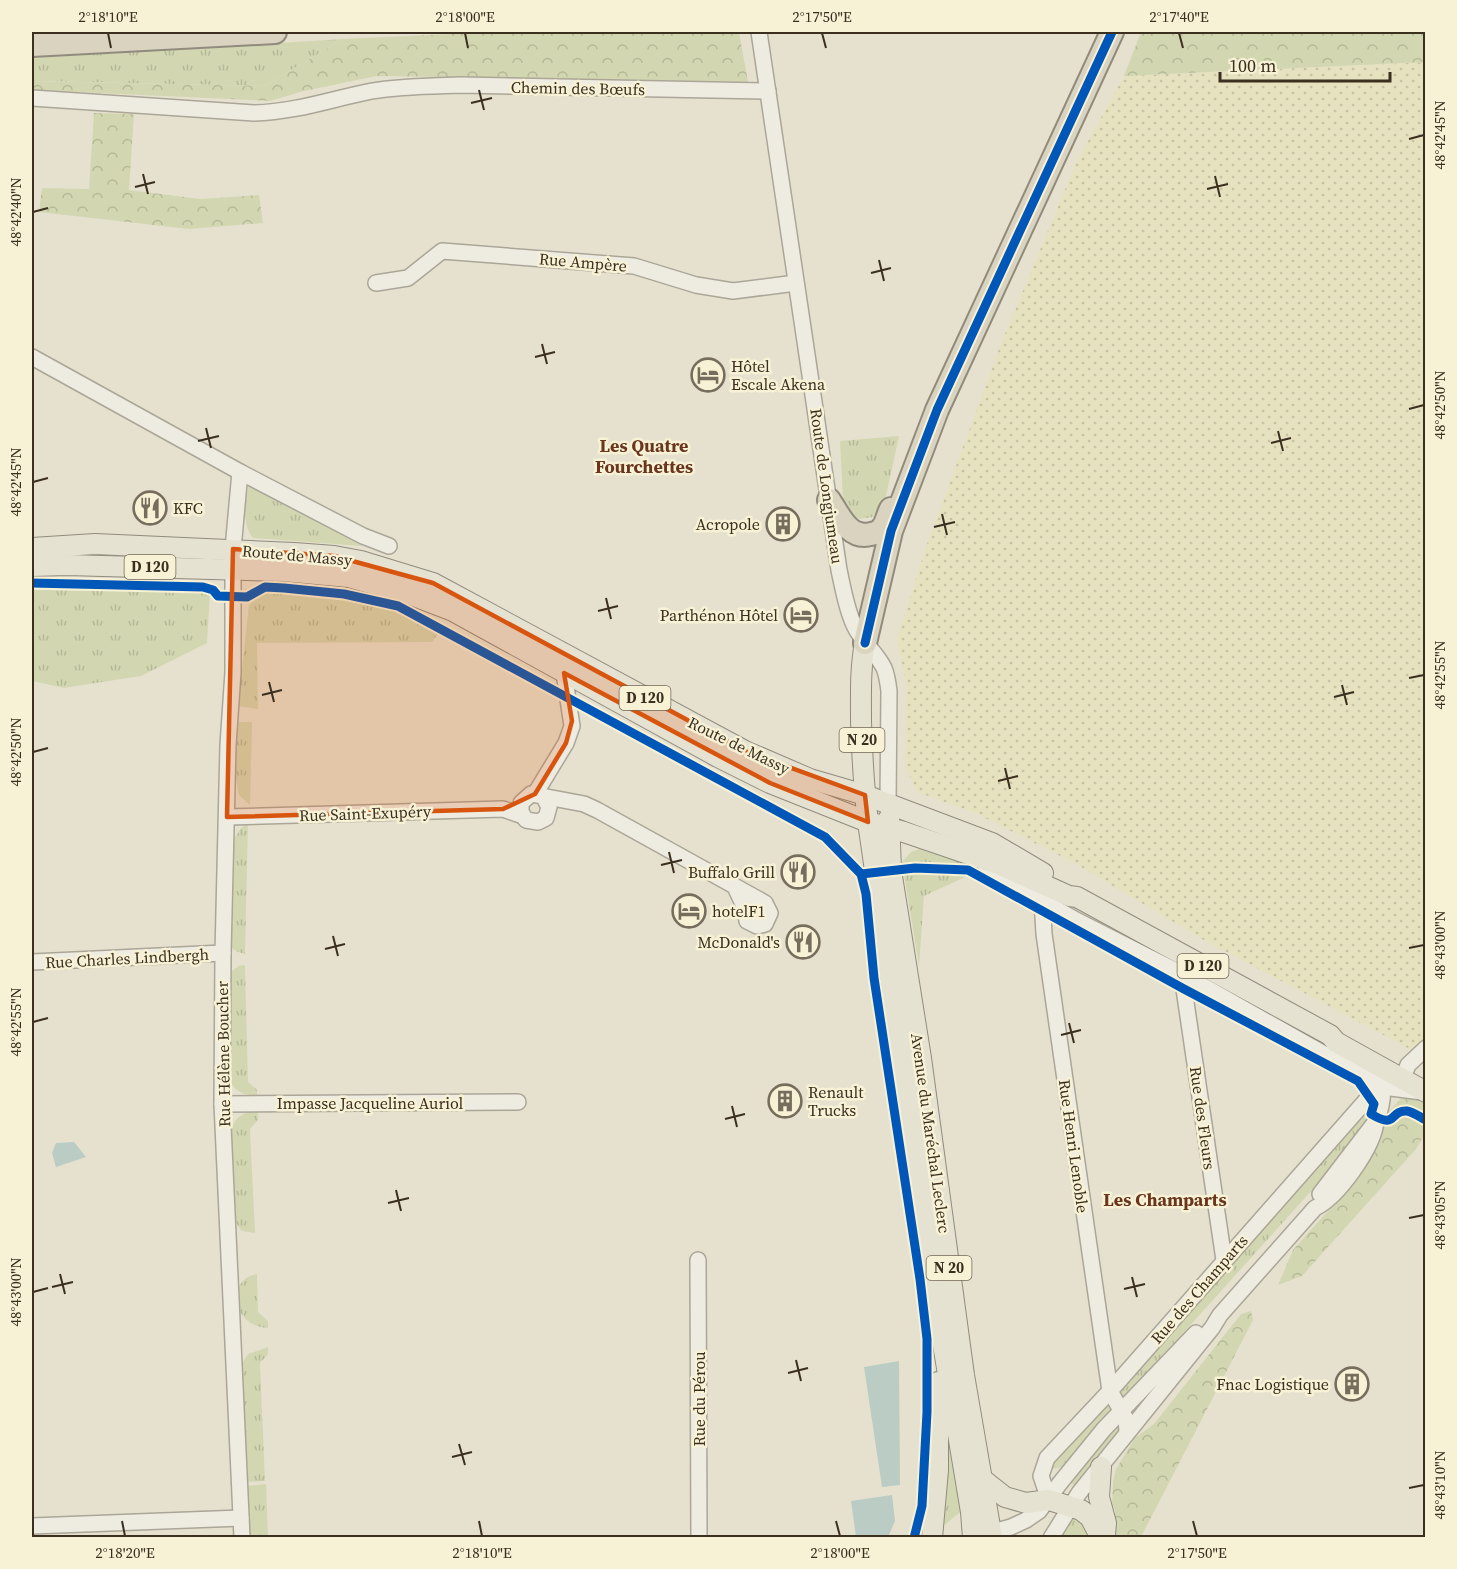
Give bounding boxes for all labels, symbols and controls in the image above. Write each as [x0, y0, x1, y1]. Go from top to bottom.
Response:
text: 2°18'10"E [78, 6, 138, 27]
text: 2°18'00"E [435, 6, 495, 27]
text: 2°17'50"E [792, 6, 852, 27]
text: 2°17'40"E [1149, 6, 1209, 27]
scale bar [1220, 45, 1390, 83]
text: 100 m [1229, 53, 1276, 78]
street label: Chemin des Bœufs [511, 76, 645, 100]
text: 48°42'45"N [1429, 100, 1450, 170]
text: 48°42'40"N [5, 177, 26, 247]
street label: Rue Ampère [538, 247, 628, 277]
place label: Hôtel Escale Akena [731, 355, 826, 395]
hotel icon: Hôtel Escale Akena [690, 357, 726, 393]
text: 48°42'50"N [1429, 370, 1450, 440]
street label: Route de Longjumeau [805, 407, 849, 565]
district label: Les Quatre Fourchettes [595, 433, 693, 479]
text: 48°42'45"N [5, 447, 26, 517]
restaurant icon: KFC [132, 490, 168, 526]
place label: KFC [173, 497, 203, 519]
building icon: Acropole [765, 506, 801, 542]
place label: Acropole [696, 513, 760, 535]
street label: Route de Massy [241, 539, 354, 571]
road number: D 120 [124, 555, 176, 579]
hotel icon: Parthénon Hôtel [783, 597, 819, 633]
place label: Parthénon Hôtel [660, 604, 778, 626]
text: 48°42'55"N [1429, 640, 1450, 710]
road number: D 120 [620, 686, 670, 710]
street label: Route de Massy [684, 711, 794, 779]
text: 48°42'50"N [5, 717, 26, 787]
road number: N 20 [840, 728, 884, 752]
street label: Rue Saint-Exupéry [299, 800, 432, 826]
restaurant icon: Buffalo Grill [780, 854, 816, 890]
place label: Buffalo Grill [688, 861, 775, 883]
hotel icon: hotelF1 [671, 893, 707, 929]
place label: hotelF1 [712, 900, 765, 922]
text: 48°43'00"N [1429, 910, 1450, 980]
restaurant icon: McDonald's [785, 924, 821, 960]
place label: McDonald's [697, 931, 780, 953]
street label: Rue Charles Lindbergh [44, 943, 210, 973]
road number: D 120 [1178, 954, 1228, 978]
street label: Rue Hélène Boucher [211, 981, 235, 1127]
text: 48°42'55"N [5, 987, 26, 1057]
street label: Avenue du Maréchal Leclerc [906, 1032, 956, 1235]
street label: Rue des Fleurs [1185, 1065, 1221, 1171]
street label: Rue Henri Lenoble [1054, 1078, 1094, 1214]
place label: Renault Trucks [808, 1081, 864, 1121]
building icon: Renault Trucks [767, 1083, 803, 1119]
street label: Impasse Jacqueline Auriol [277, 1092, 464, 1114]
text: 48°43'05"N [1429, 1180, 1450, 1250]
district label: Les Champarts [1103, 1187, 1227, 1212]
street label: Rue des Champarts [1146, 1230, 1253, 1348]
road number: N 20 [926, 1256, 972, 1280]
text: 48°43'00"N [5, 1257, 26, 1327]
street label: Rue du Pérou [688, 1351, 710, 1447]
building icon: Fnac Logistique [1334, 1366, 1370, 1402]
place label: Fnac Logistique [1216, 1373, 1329, 1395]
text: 48°43'10"N [1429, 1450, 1450, 1520]
text: 2°18'20"E [95, 1542, 155, 1563]
text: 2°18'10"E [452, 1542, 512, 1563]
text: 2°18'00"E [810, 1542, 870, 1563]
text: 2°17'50"E [1167, 1542, 1227, 1563]

